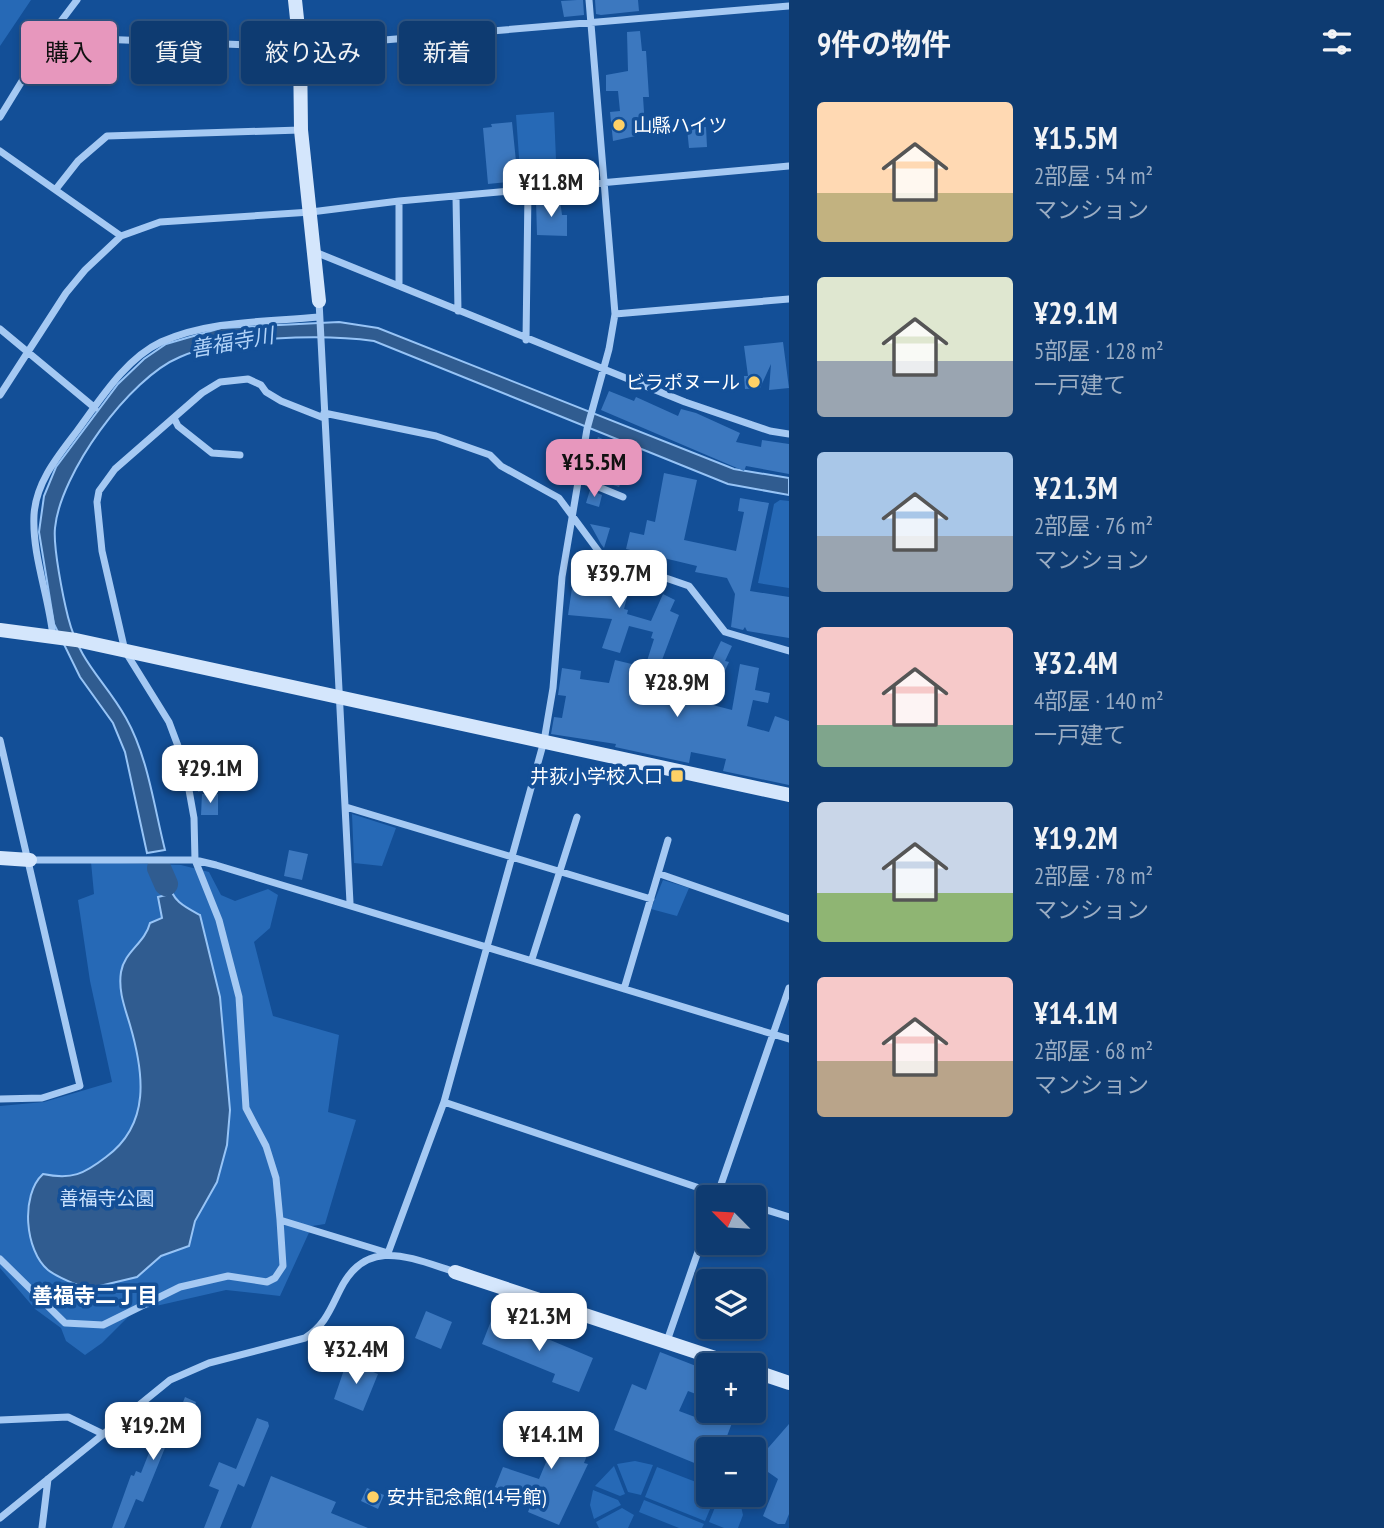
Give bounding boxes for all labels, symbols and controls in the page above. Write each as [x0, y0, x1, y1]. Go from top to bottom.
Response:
chip: 購入 [21, 21, 117, 84]
chip: 賃貸 [131, 21, 227, 84]
chip: 絞り込み [241, 21, 385, 84]
chip: 新着 [399, 21, 495, 84]
icon: filters [1318, 23, 1356, 61]
text: 9件の物件 [817, 24, 951, 63]
place label: 山縣ハイツ [633, 113, 728, 137]
marker: 山縣ハイツ [611, 117, 627, 133]
text: ¥15.5M [1034, 118, 1118, 157]
icon: home [873, 130, 957, 214]
pin: ¥11.8M [494, 160, 608, 219]
text: 2部屋 · 54 m² [1034, 161, 1153, 190]
text: ¥11.8M [519, 167, 583, 196]
text: マンション [1034, 195, 1149, 224]
text: ¥29.1M [1034, 293, 1118, 332]
icon: home [873, 305, 957, 389]
water label: 善福寺川 [188, 321, 278, 363]
text: 5部屋 · 128 m² [1034, 336, 1164, 365]
place label: ビラポヌール [626, 370, 740, 394]
text: 一戸建て [1034, 370, 1126, 399]
marker: ビラポヌール [746, 374, 762, 390]
pin: ¥15.5M [537, 440, 651, 499]
text: ¥15.5M [562, 447, 626, 476]
text: ¥21.3M [1034, 468, 1118, 507]
icon: home [873, 480, 957, 564]
text: 2部屋 · 76 m² [1034, 511, 1153, 540]
text: マンション [1034, 545, 1149, 574]
pin: ¥39.7M [562, 550, 676, 610]
text: ¥39.7M [587, 558, 651, 587]
text: ¥32.4M [1034, 643, 1118, 682]
icon: home [873, 655, 957, 739]
pin: ¥28.9M [620, 660, 734, 719]
text: ¥28.9M [645, 667, 709, 696]
text: 4部屋 · 140 m² [1034, 686, 1164, 715]
text: 一戸建て [1034, 720, 1126, 749]
pin: ¥29.1M [153, 746, 267, 805]
text: ¥29.1M [178, 753, 242, 782]
place label: 井荻小学校入口 [530, 764, 663, 788]
marker: 井荻小学校入口 [669, 768, 685, 784]
text: ¥19.2M [1034, 818, 1118, 857]
icon: home [873, 830, 957, 914]
text: 2部屋 · 78 m² [1034, 861, 1153, 890]
text: マンション [1034, 895, 1149, 924]
text: ¥14.1M [1034, 993, 1118, 1032]
icon: home [873, 1005, 957, 1089]
text: 2部屋 · 68 m² [1034, 1036, 1153, 1065]
text: マンション [1034, 1070, 1149, 1099]
north arrow [696, 1185, 766, 1255]
map controls [696, 1185, 766, 1507]
park label: 善福寺公園 [59, 1186, 155, 1210]
button: layers [696, 1269, 766, 1339]
district label: 善福寺二丁目 [32, 1282, 158, 1309]
pin: ¥21.3M [482, 1294, 596, 1353]
text: ¥21.3M [507, 1301, 571, 1330]
pin: ¥32.4M [299, 1326, 413, 1386]
text: ¥32.4M [324, 1334, 388, 1363]
button: + [696, 1353, 766, 1423]
pin: ¥19.2M [96, 1402, 210, 1462]
text: ¥19.2M [121, 1410, 185, 1439]
pin: ¥14.1M [494, 1412, 608, 1471]
text: ¥14.1M [519, 1419, 583, 1448]
button: − [696, 1437, 766, 1507]
place label: 安井記念館(14号館) [387, 1485, 547, 1509]
marker: 安井記念館(14号館) [365, 1489, 381, 1505]

